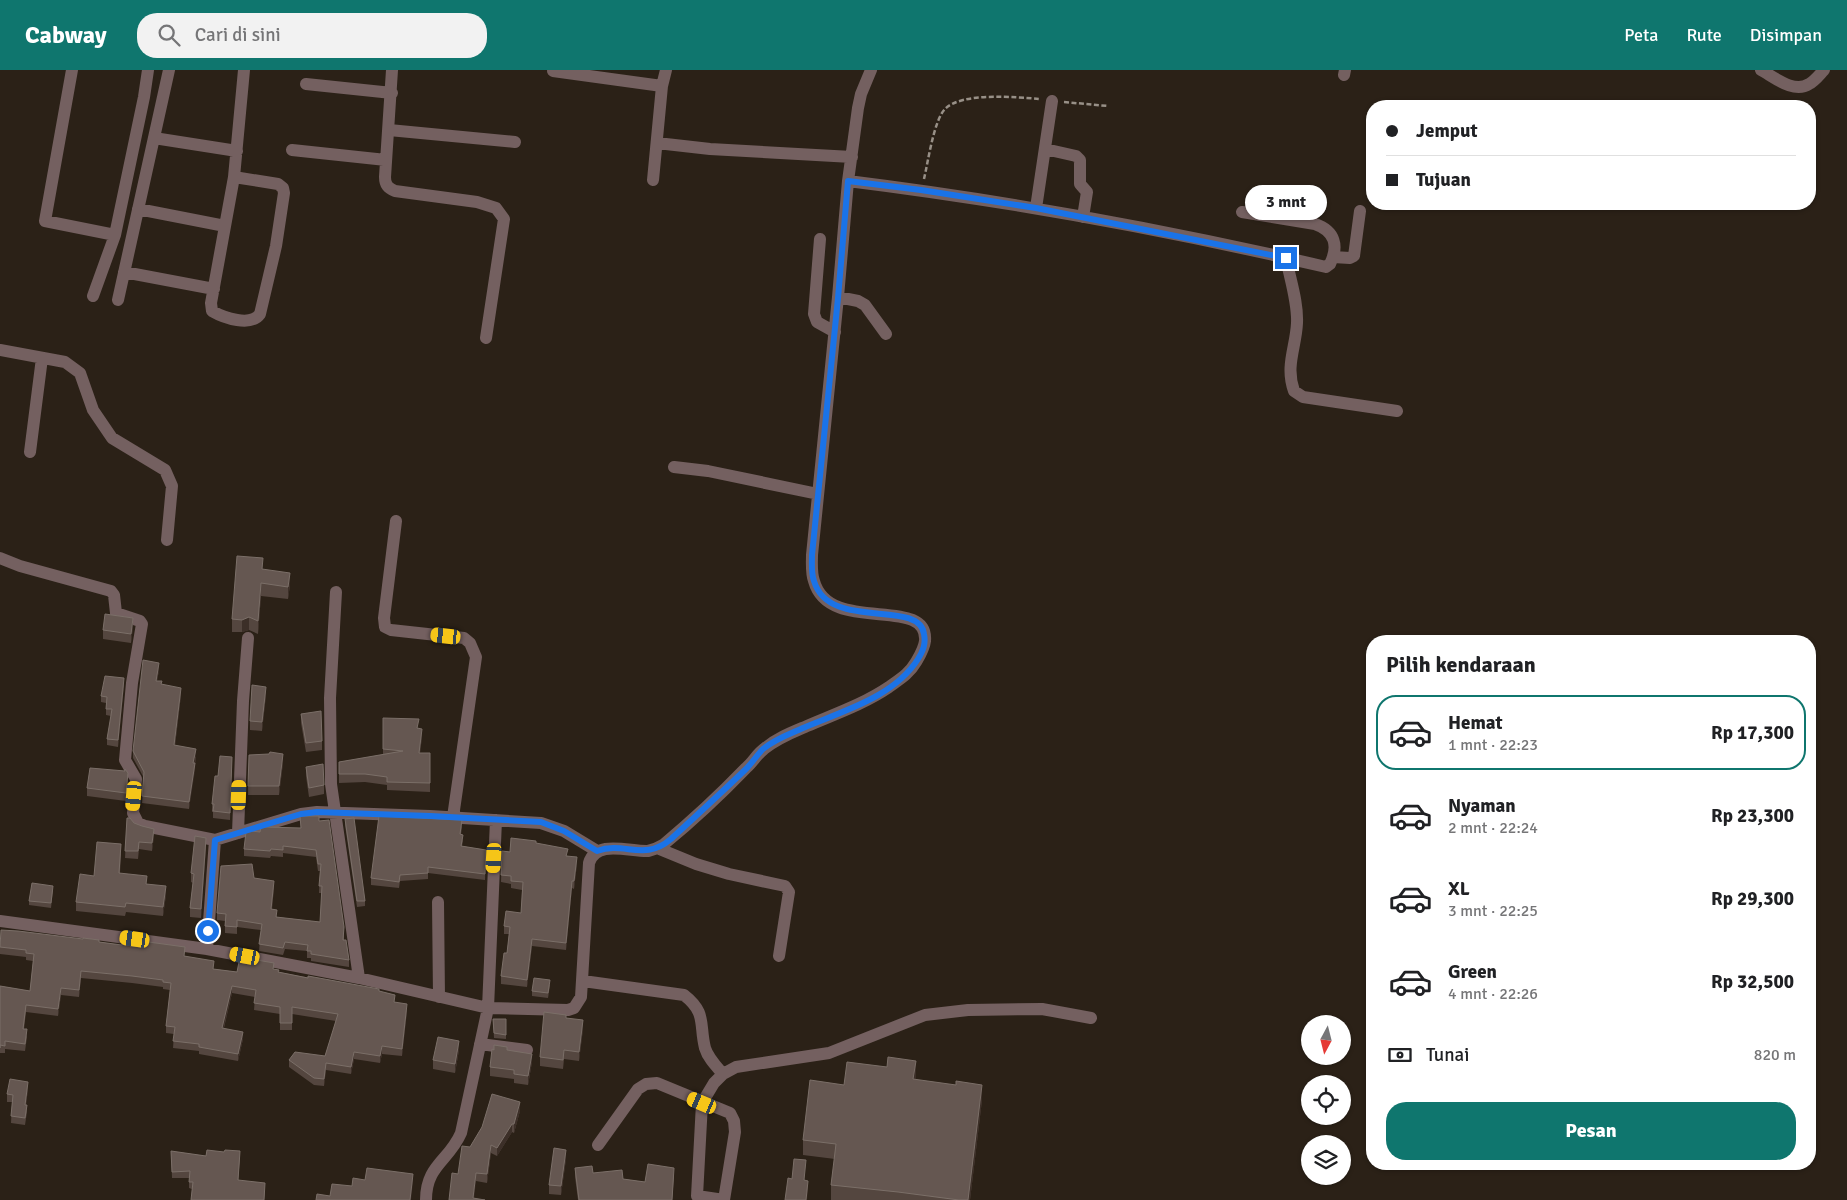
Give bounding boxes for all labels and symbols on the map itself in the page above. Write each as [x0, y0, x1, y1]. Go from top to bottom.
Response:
callout: 3 mnt [1245, 186, 1327, 220]
route end [1275, 247, 1297, 269]
car [430, 627, 461, 645]
car [125, 780, 142, 812]
car [230, 780, 247, 810]
car [485, 843, 502, 873]
route start [197, 920, 219, 942]
car [119, 929, 150, 949]
car [228, 946, 261, 966]
north arrow [1301, 1015, 1351, 1065]
car [685, 1090, 718, 1116]

